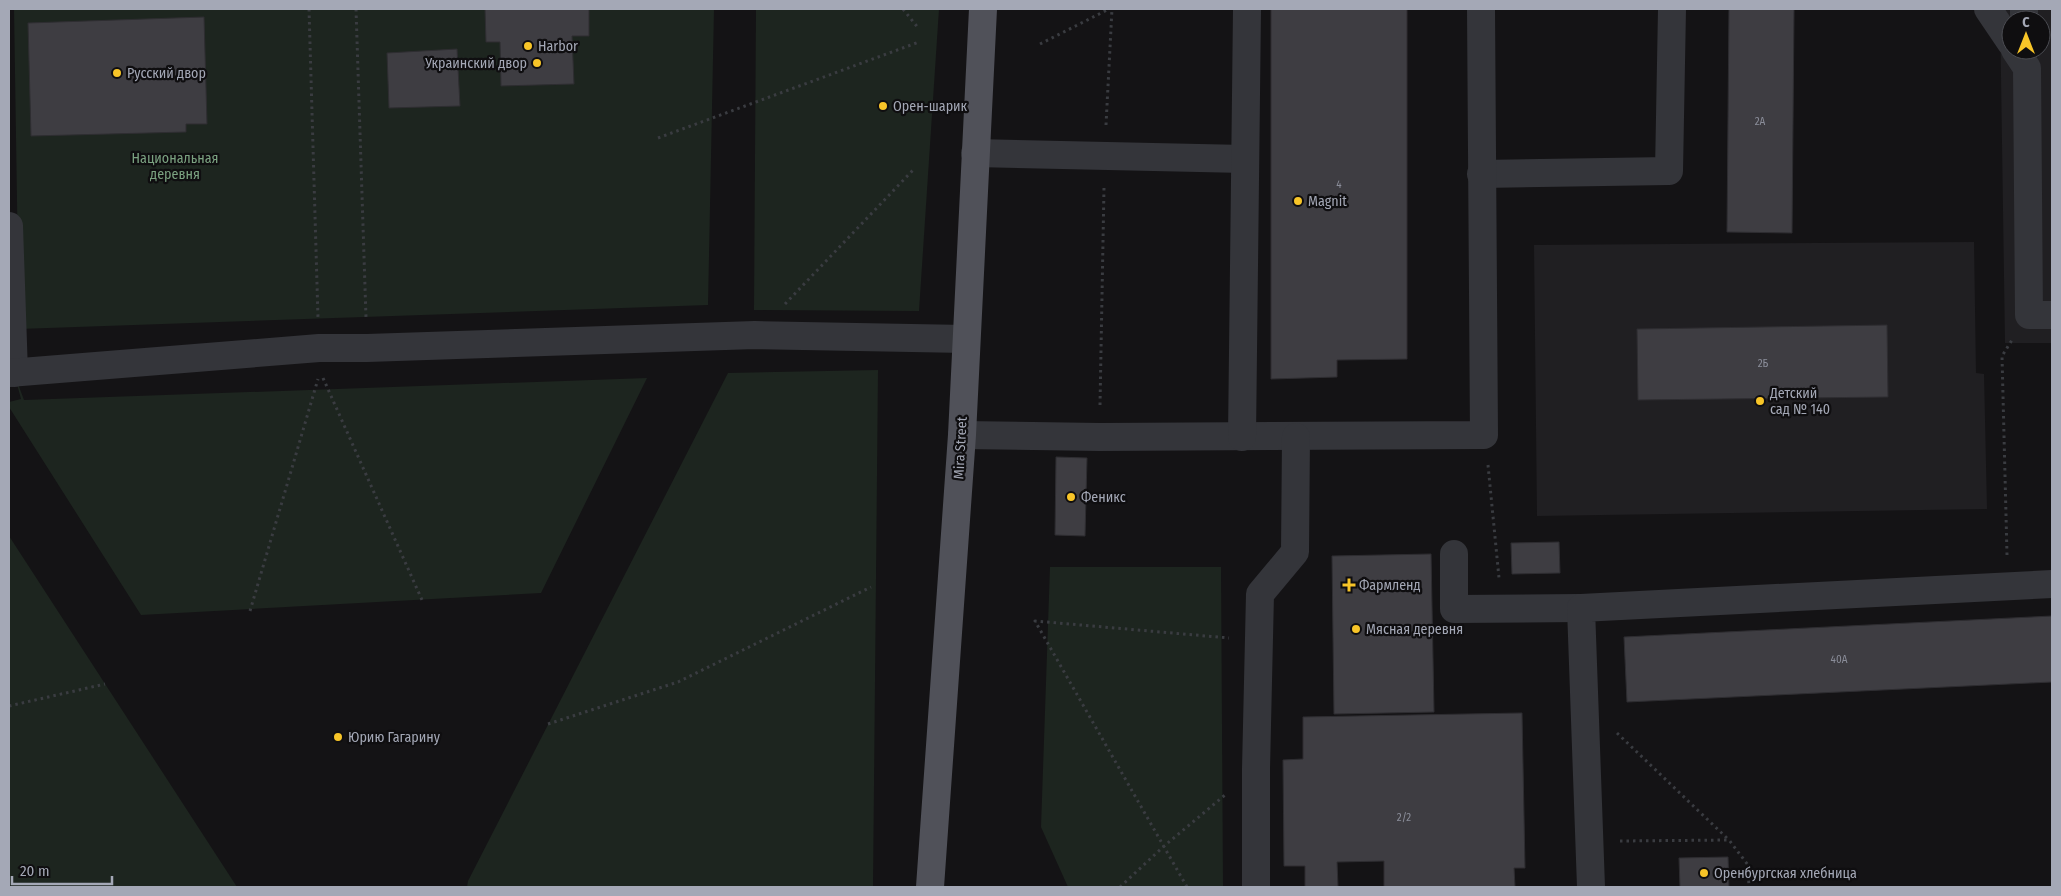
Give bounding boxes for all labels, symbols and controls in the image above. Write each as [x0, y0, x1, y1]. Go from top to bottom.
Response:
north arrow [2001, 10, 2051, 60]
text: С [2022, 14, 2030, 31]
place label: Harbor [538, 38, 578, 55]
marker: Harbor [522, 40, 534, 52]
place label: Украинский двор [424, 55, 527, 72]
marker: Украинский двор [531, 57, 543, 69]
place label: Русский двор [127, 65, 206, 82]
marker: Русский двор [111, 67, 123, 79]
place label: Орен-шарик [893, 98, 968, 115]
marker: Орен-шарик [877, 100, 889, 112]
house number: 2А [1755, 115, 1766, 128]
park label: Национальная деревня [132, 150, 218, 183]
house number: 4 [1336, 178, 1342, 191]
place label: Magnit [1308, 193, 1347, 210]
marker: Magnit [1292, 195, 1304, 207]
house number: 2Б [1758, 357, 1769, 370]
place label: Детский сад № 140 [1769, 385, 1830, 418]
marker: Детский сад № 140 [1754, 395, 1766, 407]
street label: Mira Street [950, 416, 971, 480]
place label: Феникс [1081, 489, 1126, 506]
marker: Феникс [1065, 491, 1077, 503]
place label: Фармленд [1359, 577, 1421, 594]
marker: Фармленд [1343, 579, 1355, 591]
place label: Мясная деревня [1366, 621, 1463, 638]
marker: Мясная деревня [1350, 623, 1362, 635]
house number: 40А [1831, 653, 1848, 666]
place label: Юрию Гагарину [348, 729, 441, 746]
marker: Юрию Гагарину [332, 731, 344, 743]
house number: 2/2 [1397, 811, 1411, 824]
scale bar [12, 854, 112, 886]
text: 20 m [20, 862, 50, 880]
place label: Оренбургская хлебница [1714, 865, 1857, 882]
marker: Оренбургская хлебница [1698, 867, 1710, 879]

